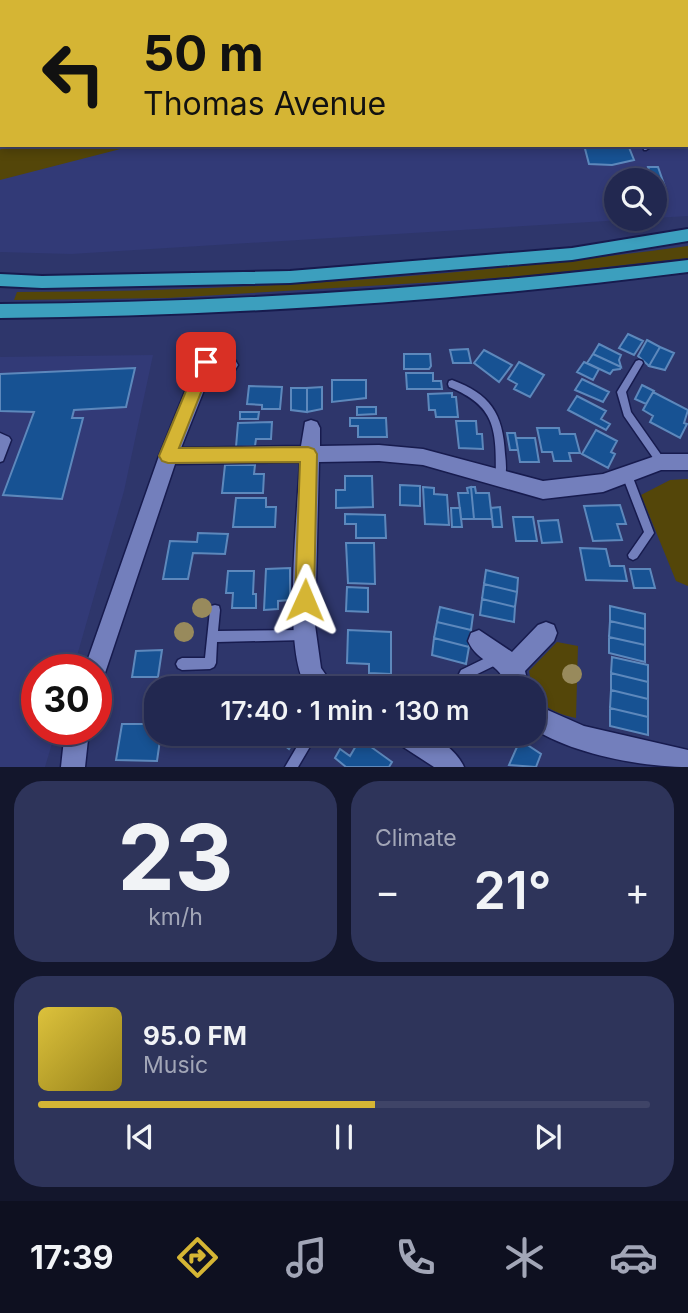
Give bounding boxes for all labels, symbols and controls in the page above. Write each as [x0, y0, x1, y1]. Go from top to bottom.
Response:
text: 50 m [143, 24, 264, 83]
icon: left [28, 28, 119, 119]
text: Thomas Avenue [143, 84, 386, 123]
map controls [604, 168, 667, 231]
button: search [604, 168, 667, 231]
pin [176, 332, 236, 392]
icon: arrive [187, 343, 225, 381]
position arrow [268, 563, 342, 637]
speed limit sign: 30 [21, 654, 112, 745]
text: 17:40 · 1 min · 130 m [221, 695, 469, 726]
text: 23 [117, 802, 234, 912]
text: Climate [375, 824, 457, 852]
text: 21° [473, 859, 552, 922]
text: − [375, 868, 400, 914]
text: + [625, 868, 650, 914]
text: km/h [148, 903, 203, 931]
text: 95.0 FM [143, 1020, 247, 1051]
text: Music [143, 1051, 208, 1079]
icon: previous [121, 1118, 159, 1156]
icon: pause [325, 1118, 363, 1156]
icon: next [529, 1118, 567, 1156]
icon: directions [173, 1233, 222, 1282]
icon: music [282, 1233, 331, 1282]
icon: phone [391, 1233, 440, 1282]
icon: climate [500, 1233, 549, 1282]
icon: car [609, 1233, 658, 1282]
text: 17:39 [30, 1238, 113, 1277]

